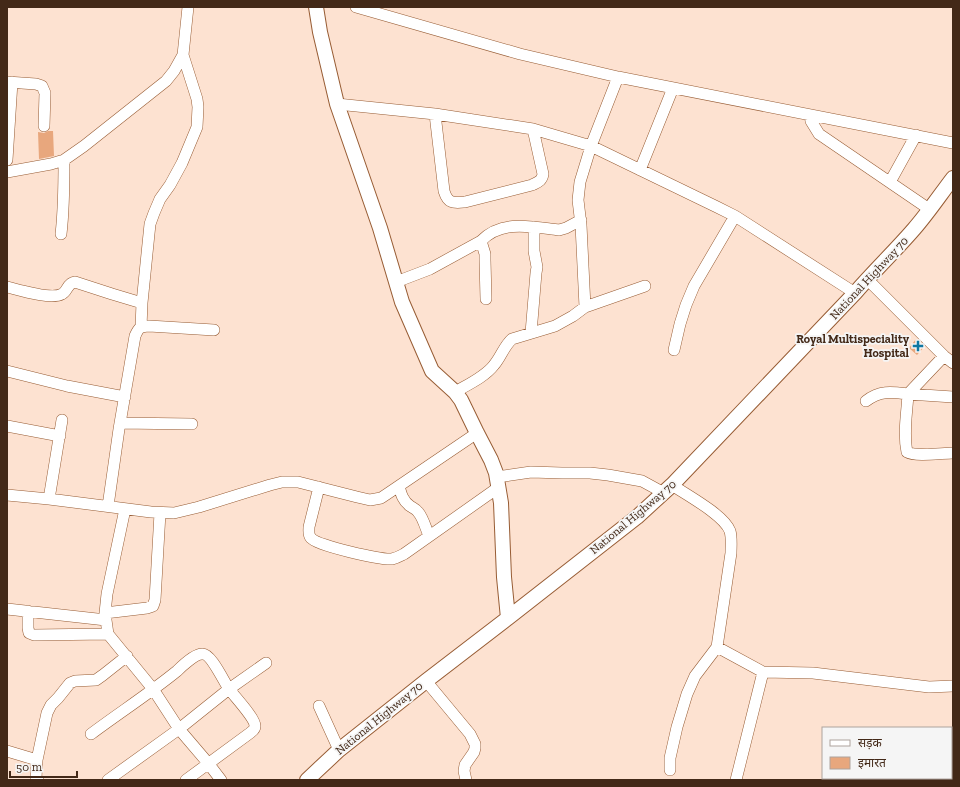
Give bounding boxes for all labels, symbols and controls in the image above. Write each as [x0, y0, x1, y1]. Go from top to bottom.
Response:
street label: National Highway 70 [827, 234, 911, 322]
place label: Royal Multispeciality Hospital [796, 332, 910, 360]
marker: Royal Multispeciality Hospital [912, 340, 924, 352]
street label: National Highway 70 [587, 477, 679, 557]
street label: National Highway 70 [333, 678, 426, 758]
legend [822, 727, 952, 779]
text: सड़क [858, 736, 883, 750]
scale bar [10, 753, 77, 779]
text: इमारत [858, 756, 887, 770]
text: 50 m [16, 760, 43, 774]

